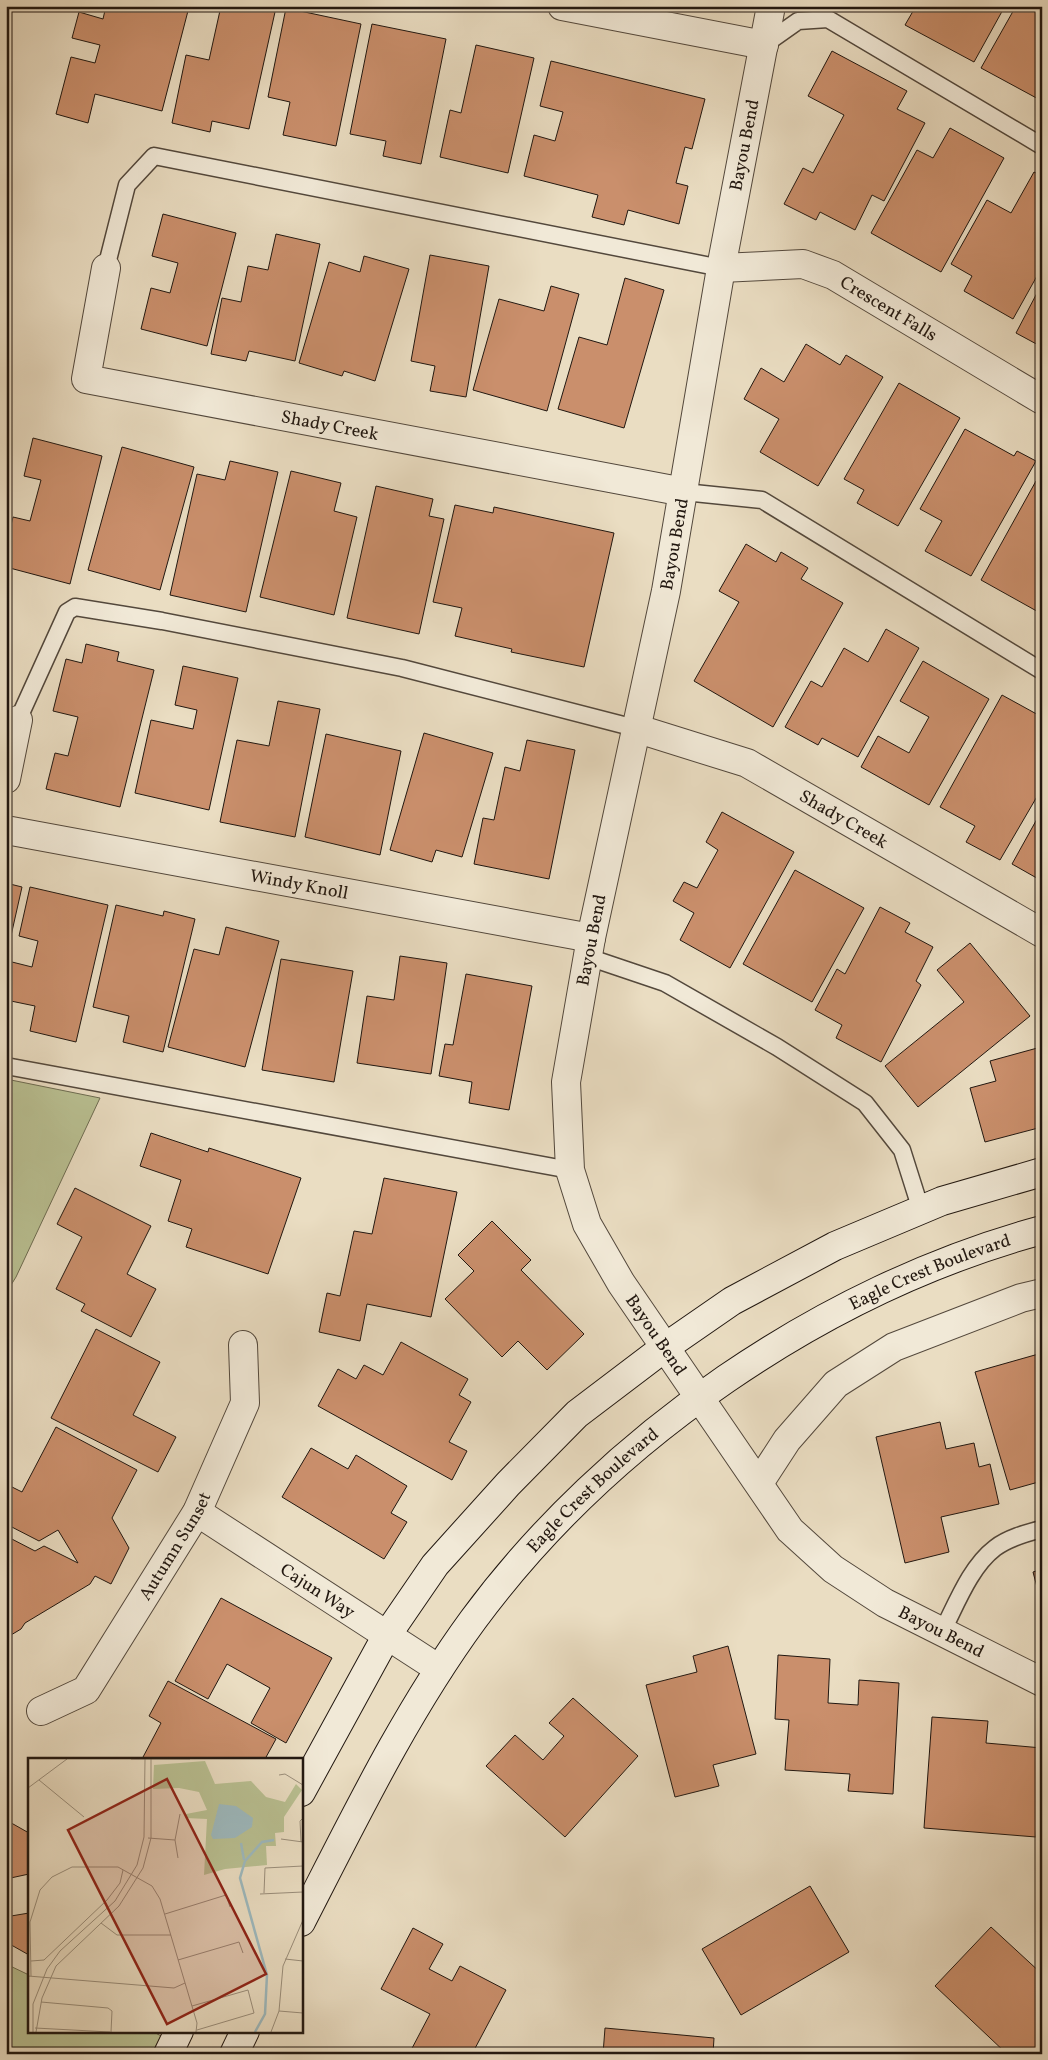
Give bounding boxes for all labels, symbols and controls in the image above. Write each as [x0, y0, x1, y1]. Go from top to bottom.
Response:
street label: Bayou Bend [724, 97, 767, 193]
street label: Crescent Falls [835, 271, 941, 348]
street label: Shady Creek [279, 405, 381, 448]
street label: Bayou Bend [655, 496, 696, 592]
street label: Shady Creek [794, 785, 892, 856]
street label: Windy Knoll [247, 864, 350, 907]
street label: Bayou Bend [571, 892, 614, 988]
street label: Eagle Crest Boulevard [845, 1229, 1014, 1317]
street label: Bayou Bend [619, 1290, 692, 1381]
street label: Eagle Crest Boulevard [522, 1423, 665, 1559]
street label: Autumn Sunset [134, 1488, 218, 1606]
street label: Cajun Way [275, 1558, 360, 1625]
street label: Bayou Bend [894, 1601, 988, 1665]
inset map [28, 1758, 302, 2032]

